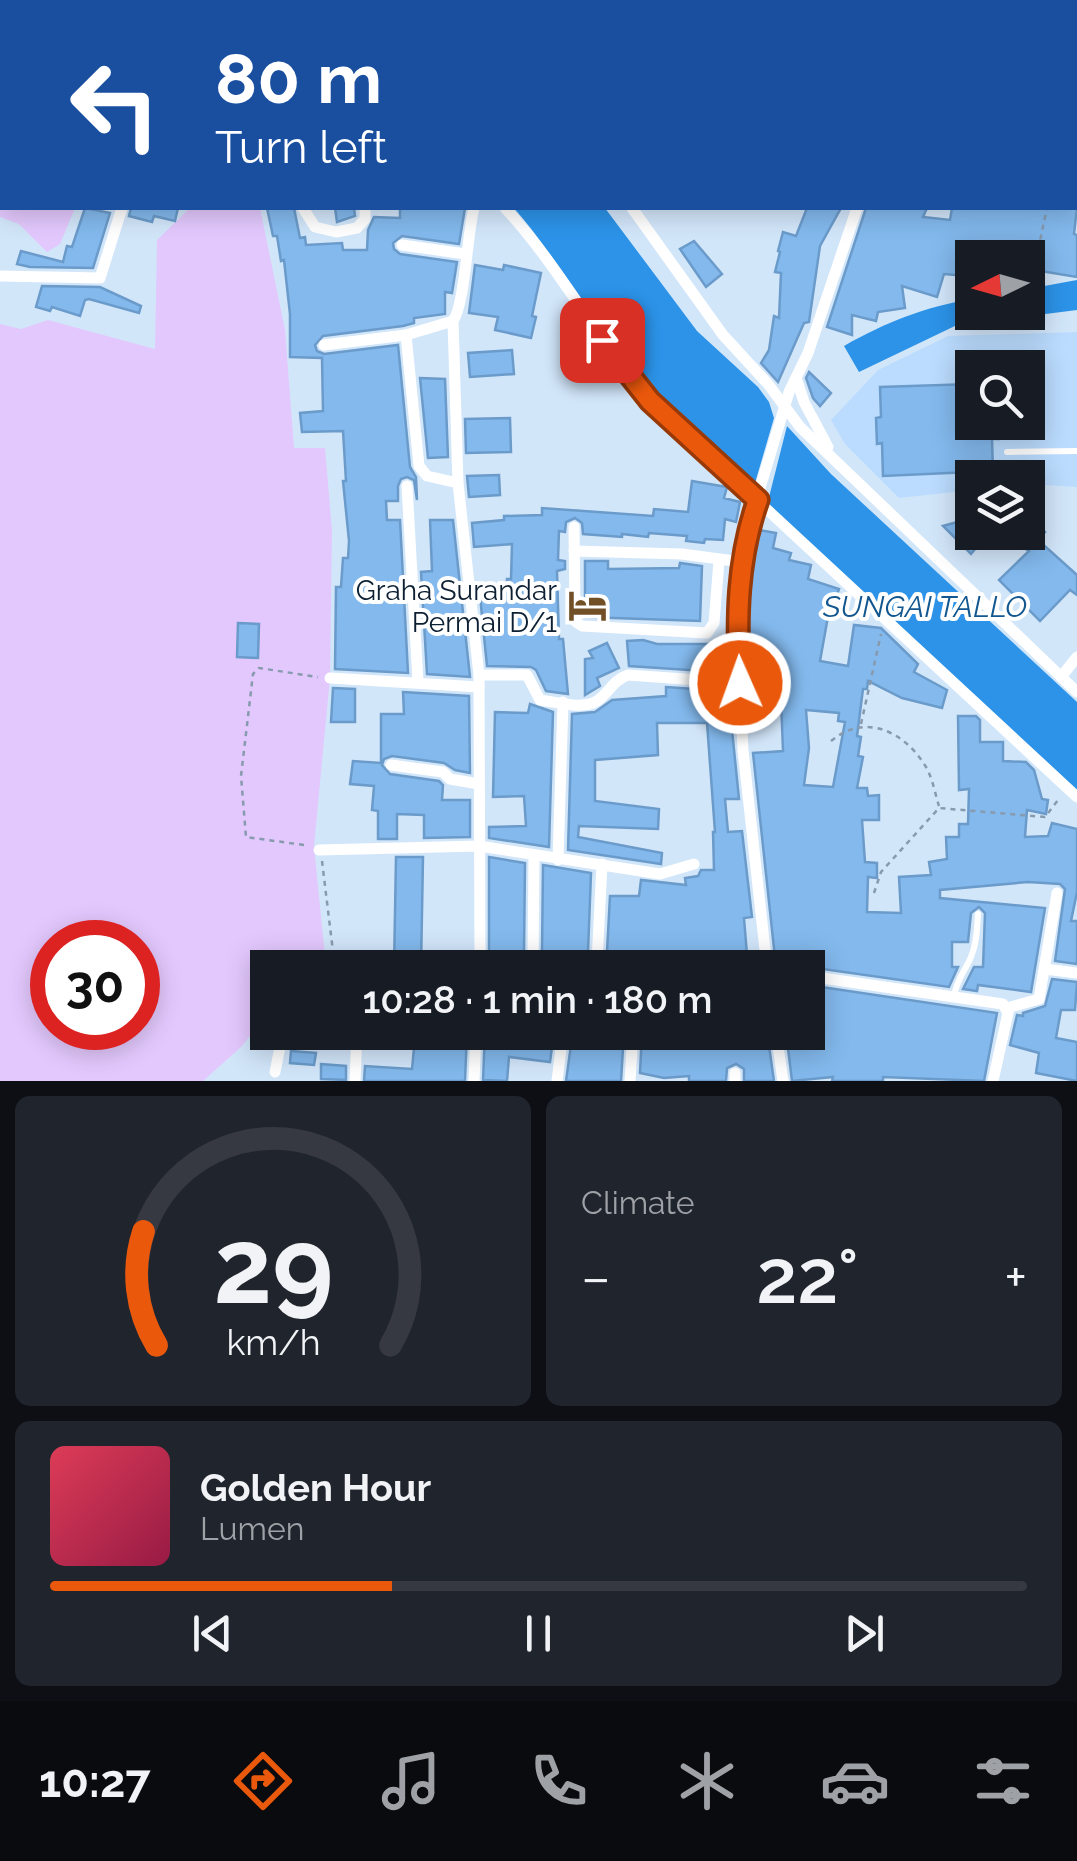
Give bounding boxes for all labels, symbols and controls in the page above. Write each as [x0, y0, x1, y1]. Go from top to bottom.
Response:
text: 80 m [215, 37, 382, 119]
icon: left [50, 40, 180, 170]
text: Turn left [215, 121, 387, 174]
north arrow [955, 240, 1045, 330]
map controls [955, 240, 1045, 550]
pin [560, 298, 645, 383]
icon: arrive [575, 313, 630, 368]
button: search [955, 350, 1045, 440]
button: layers [955, 460, 1045, 550]
place label: Graha Surandar Permai D/1 [356, 574, 557, 639]
hotel icon: Graha Surandar Permai D/1 [566, 585, 608, 627]
water label: SUNGAI TALLO [822, 589, 1027, 624]
position arrow [688, 631, 792, 735]
speed limit sign: 30 [30, 920, 160, 1050]
text: 10:28 · 1 min · 180 m [362, 977, 713, 1022]
text: Climate [581, 1184, 695, 1221]
text: 29 [213, 1205, 333, 1327]
text: 22° [756, 1232, 859, 1321]
text: − [581, 1245, 611, 1310]
text: + [1004, 1245, 1027, 1310]
text: km/h [226, 1321, 320, 1363]
text: Golden Hour [200, 1465, 431, 1510]
text: Lumen [200, 1510, 304, 1547]
icon: previous [185, 1606, 240, 1661]
icon: pause [511, 1606, 566, 1661]
icon: next [837, 1606, 892, 1661]
icon: directions [228, 1746, 298, 1816]
icon: music [376, 1746, 446, 1816]
icon: phone [524, 1746, 594, 1816]
icon: climate [672, 1746, 742, 1816]
icon: car [820, 1746, 890, 1816]
icon: filters [968, 1746, 1038, 1816]
text: 10:27 [39, 1755, 151, 1808]

